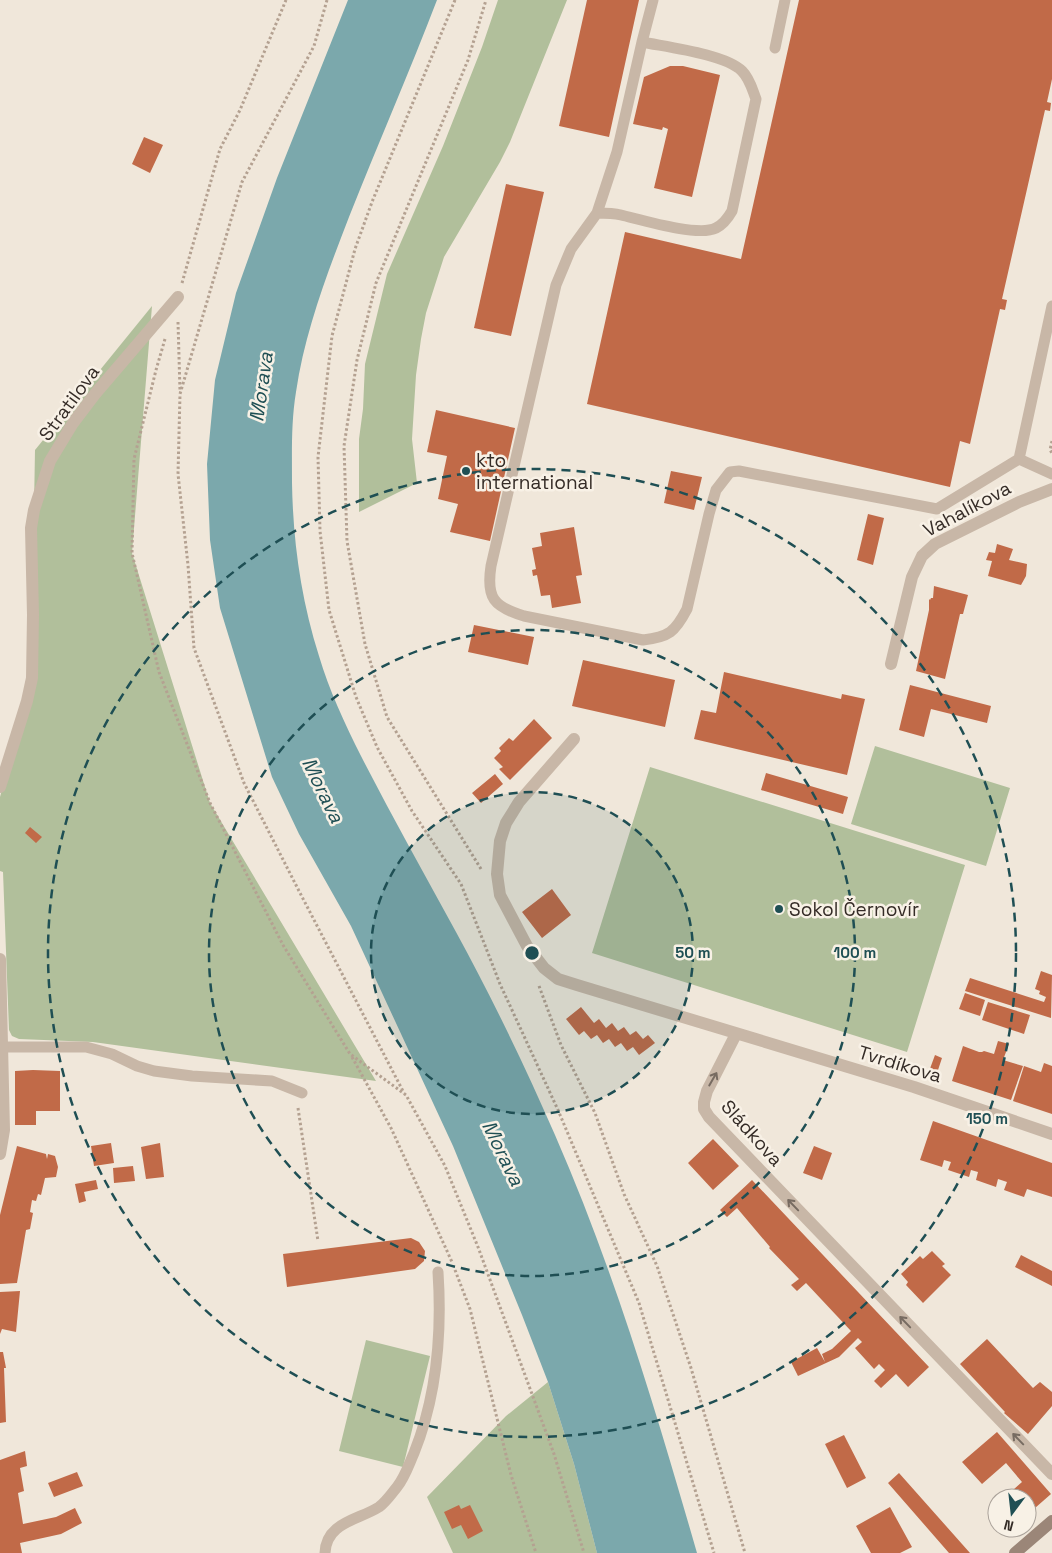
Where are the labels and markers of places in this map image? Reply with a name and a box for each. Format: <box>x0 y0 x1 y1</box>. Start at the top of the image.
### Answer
place label: kto international <box>476 448 593 495</box>
marker: kto international <box>460 465 472 477</box>
place label: Sokol Černovír <box>789 897 919 922</box>
marker: Sokol Černovír <box>773 903 785 915</box>
centre of rings <box>523 944 541 962</box>

